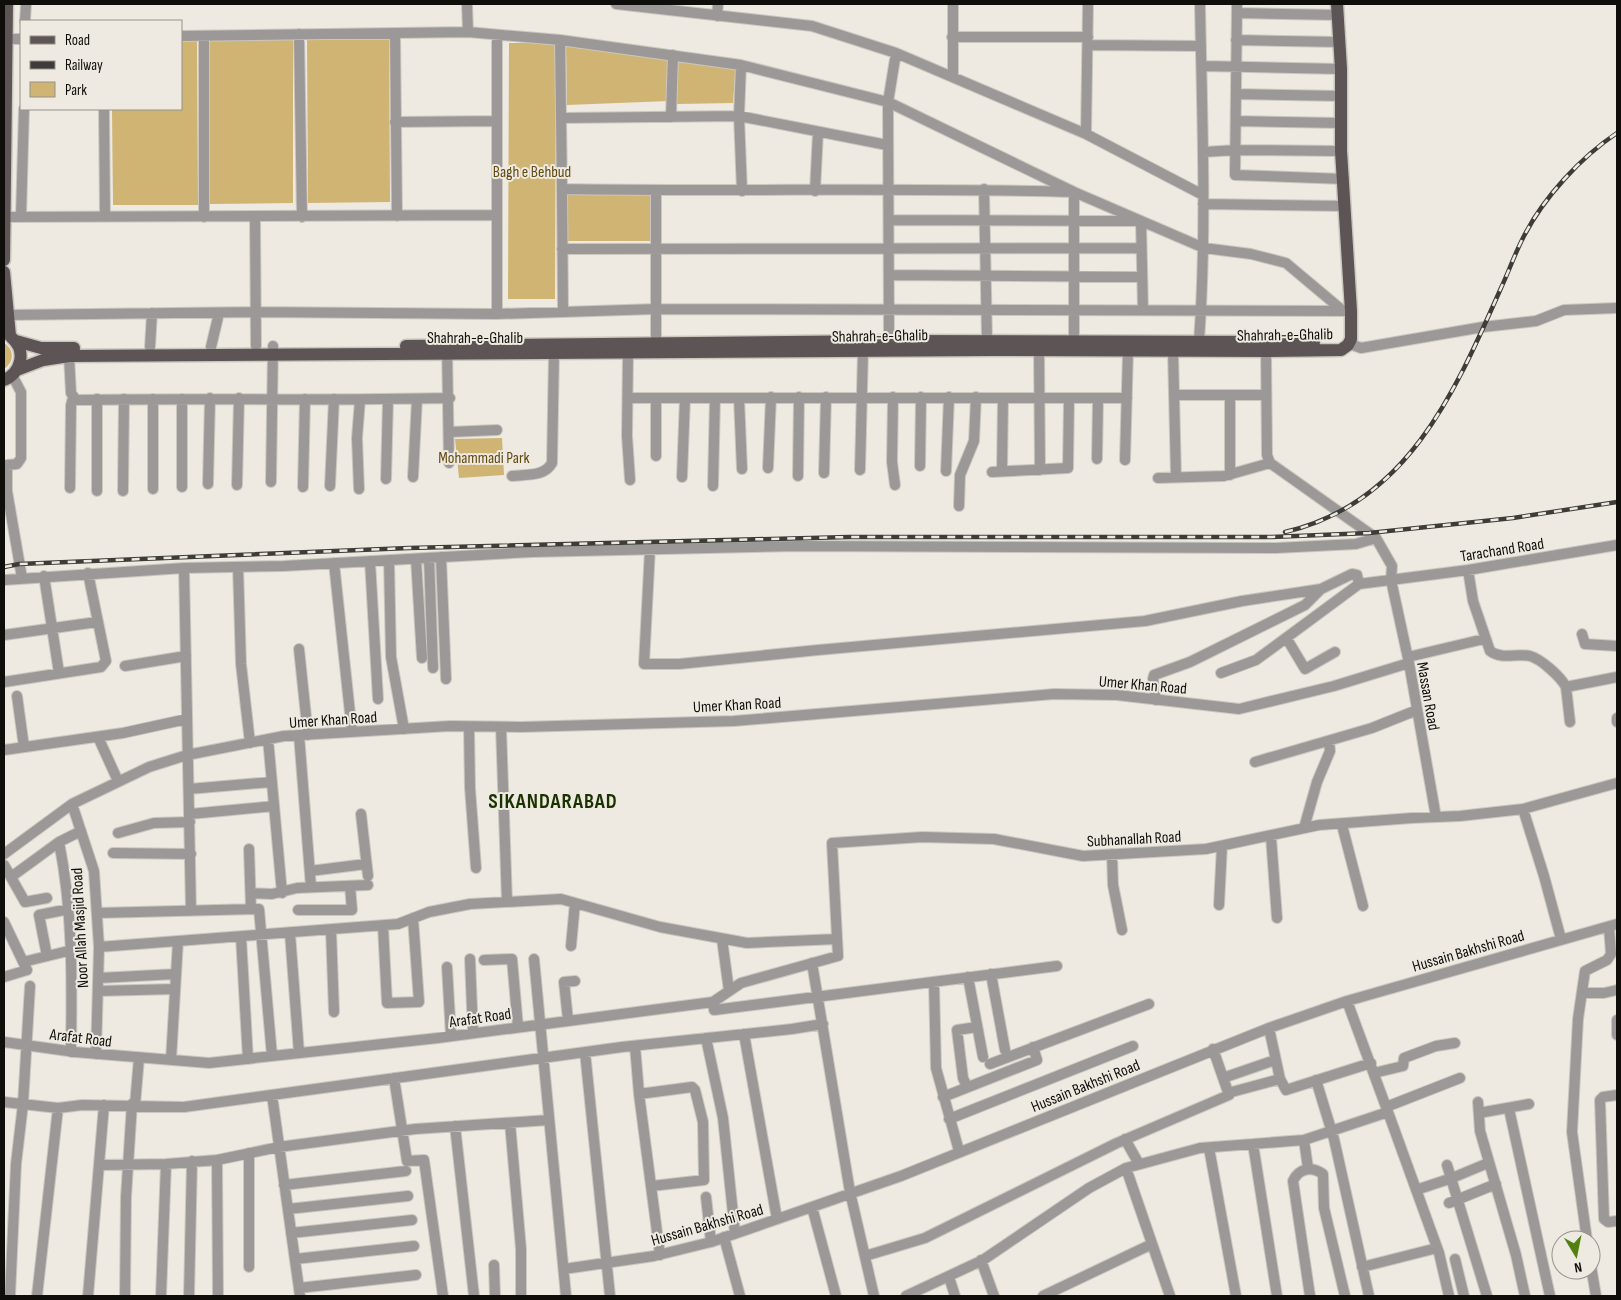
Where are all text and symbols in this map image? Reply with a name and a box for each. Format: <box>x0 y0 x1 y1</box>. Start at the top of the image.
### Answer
legend <box>20 20 182 110</box>
text: Road <box>65 31 90 50</box>
text: Railway <box>65 56 103 75</box>
text: Park <box>65 81 87 100</box>
park label: Bagh e Behbud <box>493 163 571 182</box>
street label: Shahrah-e-Ghalib <box>1237 325 1333 346</box>
street label: Shahrah-e-Ghalib <box>832 326 928 347</box>
street label: Shahrah-e-Ghalib <box>427 329 523 348</box>
park label: Mohammadi Park <box>438 449 530 468</box>
street label: Tarachand Road <box>1459 535 1545 566</box>
street label: Massan Road <box>1412 661 1443 732</box>
street label: Umer Khan Road <box>1098 672 1188 699</box>
street label: Umer Khan Road <box>693 694 782 717</box>
street label: Umer Khan Road <box>288 708 378 733</box>
district label: SIKANDARABAD <box>488 789 618 814</box>
street label: Subhanallah Road <box>1086 828 1182 851</box>
street label: Noor Allah Masjid Road <box>68 867 93 988</box>
street label: Hussain Bakhshi Road <box>1410 926 1527 977</box>
street label: Arafat Road <box>447 1005 512 1032</box>
street label: Arafat Road <box>48 1025 113 1052</box>
street label: Hussain Bakhshi Road <box>1028 1056 1143 1117</box>
street label: Hussain Bakhshi Road <box>649 1200 766 1251</box>
north arrow <box>1551 1230 1601 1280</box>
text: N <box>1573 1258 1583 1276</box>

